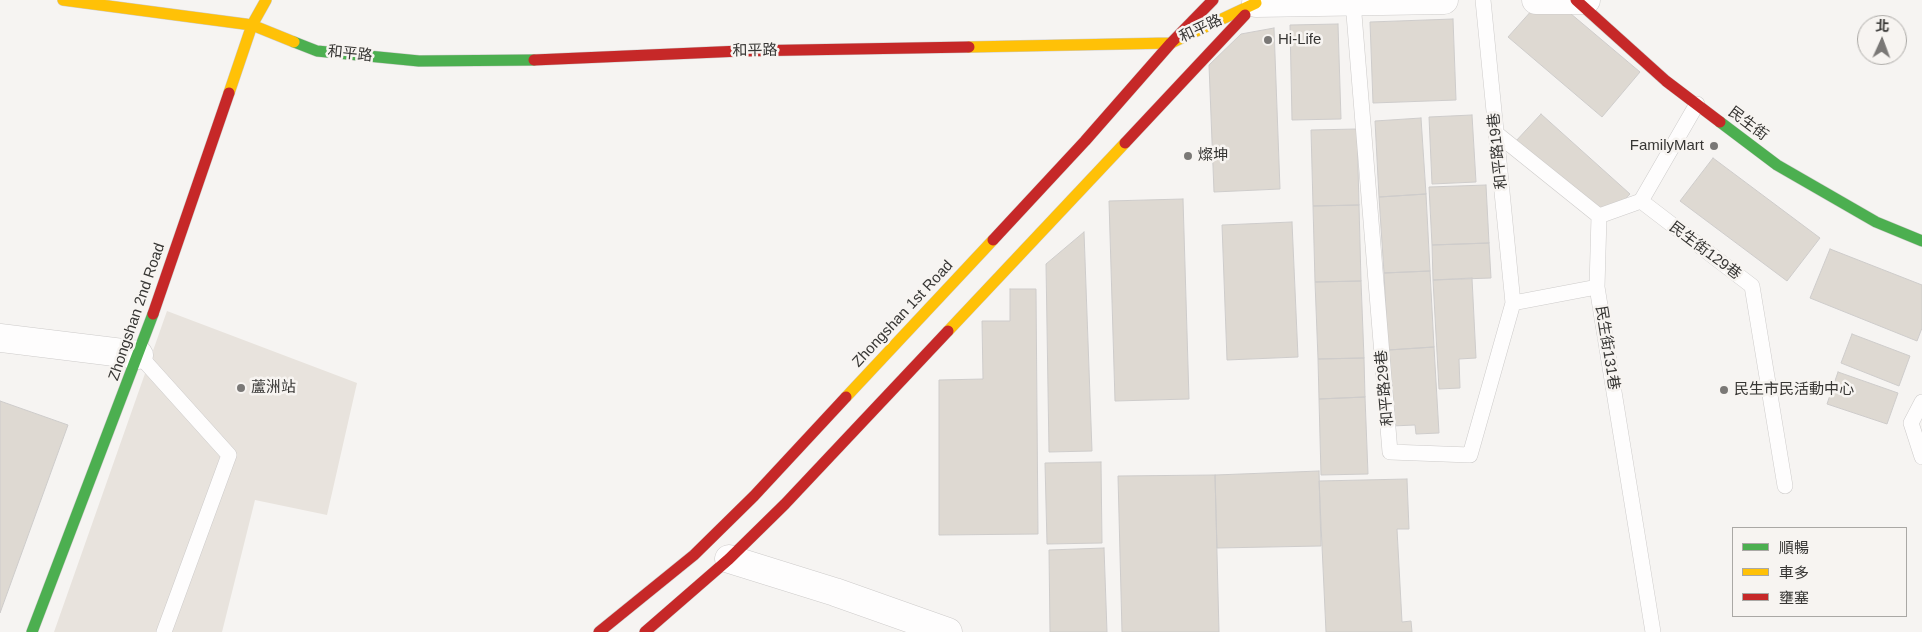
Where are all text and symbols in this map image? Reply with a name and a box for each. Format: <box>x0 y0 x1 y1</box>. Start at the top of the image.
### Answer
street label: 和平路 <box>1177 11 1225 47</box>
north arrow <box>1857 15 1907 65</box>
text: 北 <box>1875 18 1890 34</box>
place label: Hi-Life <box>1278 31 1321 49</box>
marker: Hi-Life <box>1262 34 1274 46</box>
street label: 和平路 <box>732 42 778 60</box>
street label: 和平路 <box>327 43 373 65</box>
street label: 民生街 <box>1725 103 1771 145</box>
street label: 和平路19巷 <box>1485 112 1511 190</box>
place label: FamilyMart <box>1630 137 1704 155</box>
marker: FamilyMart <box>1708 140 1720 152</box>
place label: 燦坤 <box>1198 147 1228 165</box>
marker: 燦坤 <box>1182 150 1194 162</box>
street label: 民生街129巷 <box>1666 218 1744 284</box>
street label: Zhongshan 2nd Road <box>105 241 169 383</box>
street label: Zhongshan 1st Road <box>849 257 957 371</box>
street label: 民生街131巷 <box>1591 305 1623 391</box>
street label: 和平路29巷 <box>1373 349 1397 427</box>
place label: 蘆洲站 <box>251 379 296 397</box>
place label: 民生市民活動中心 <box>1734 381 1854 399</box>
marker: 蘆洲站 <box>235 382 247 394</box>
marker: 民生市民活動中心 <box>1718 384 1730 396</box>
legend <box>1732 527 1907 617</box>
text: 順暢 <box>1779 539 1809 556</box>
text: 車多 <box>1779 564 1809 581</box>
text: 壅塞 <box>1779 589 1809 606</box>

